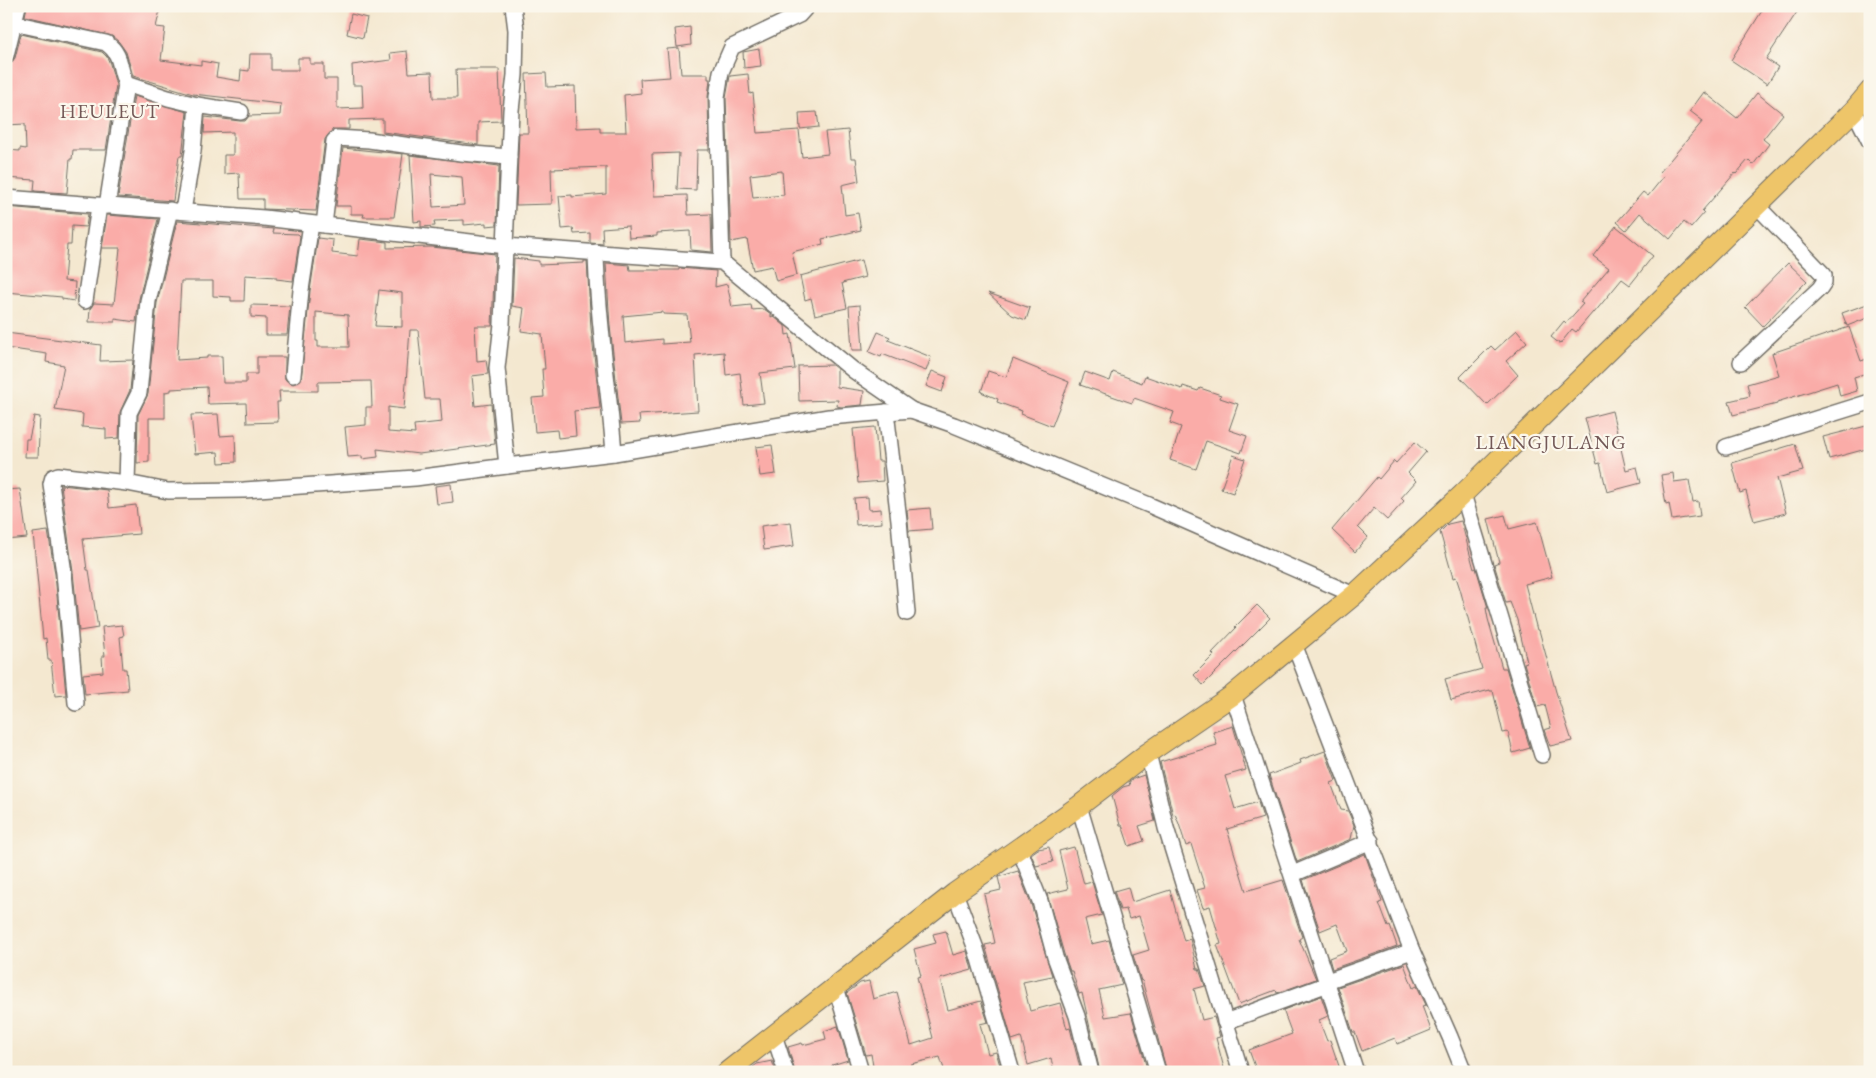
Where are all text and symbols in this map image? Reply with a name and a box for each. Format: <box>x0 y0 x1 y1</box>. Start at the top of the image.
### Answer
district label: HEULEUT <box>60 98 160 124</box>
district label: LIANGJULANG <box>1475 429 1627 455</box>

